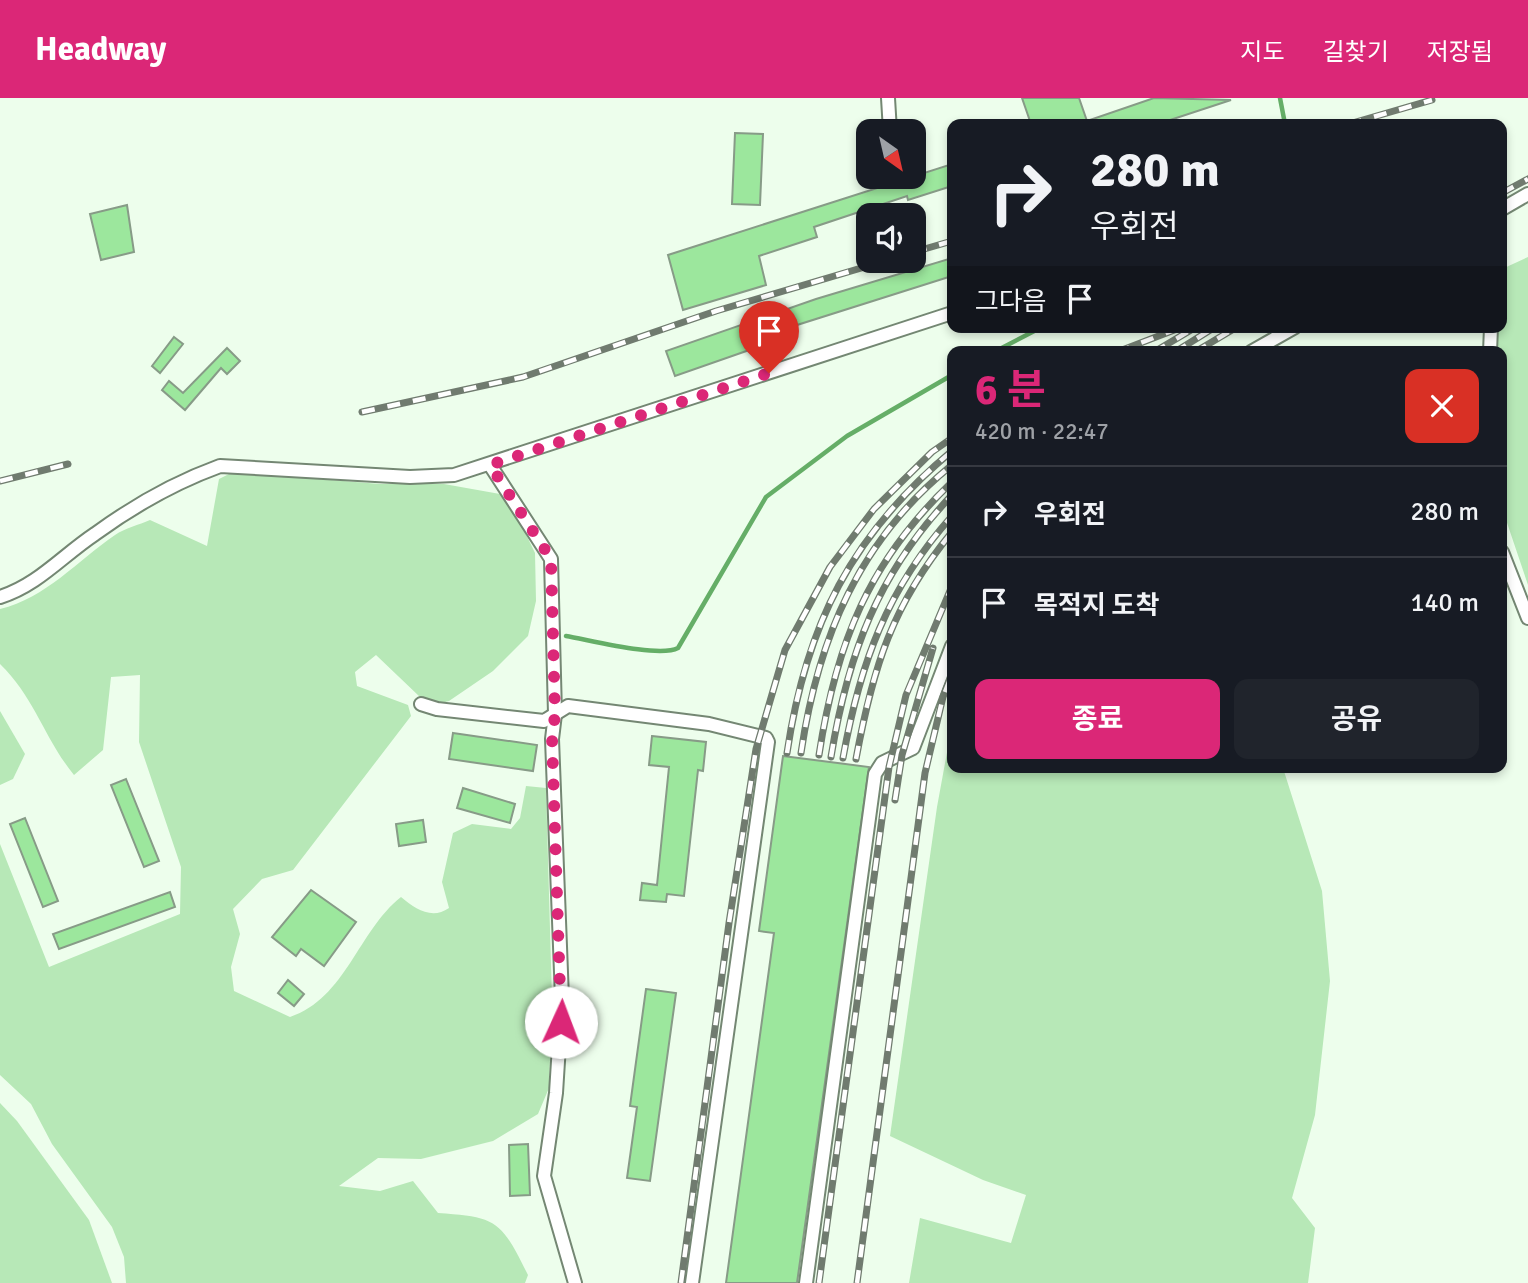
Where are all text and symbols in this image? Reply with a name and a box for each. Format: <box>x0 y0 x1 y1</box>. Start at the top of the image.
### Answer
text: Headway <box>35 29 166 70</box>
text: 지도 <box>1240 37 1285 67</box>
text: 길찾기 <box>1323 37 1389 67</box>
text: 저장됨 <box>1427 37 1493 67</box>
north arrow <box>856 119 926 189</box>
map controls <box>856 119 926 273</box>
text: 280 m <box>1090 140 1220 200</box>
icon: right <box>975 147 1066 238</box>
button: sound <box>856 203 926 273</box>
text: 우회전 <box>1090 207 1178 246</box>
icon: arrive <box>1061 280 1099 318</box>
text: 그다음 <box>975 286 1047 318</box>
pin <box>739 301 799 373</box>
icon: arrive <box>750 312 788 350</box>
text: 6 분 <box>975 365 1046 416</box>
button: close <box>1405 369 1479 443</box>
text: 420 m · 22:47 <box>975 417 1109 446</box>
icon: right <box>975 493 1013 531</box>
text: 280 m <box>1410 496 1479 528</box>
text: 우회전 <box>1034 499 1106 531</box>
icon: arrive <box>975 584 1013 622</box>
text: 140 m <box>1410 587 1479 619</box>
text: 목적지 도착 <box>1034 590 1159 622</box>
button: 종료 <box>975 679 1220 759</box>
button: 공유 <box>1234 679 1479 759</box>
position arrow <box>524 985 598 1059</box>

